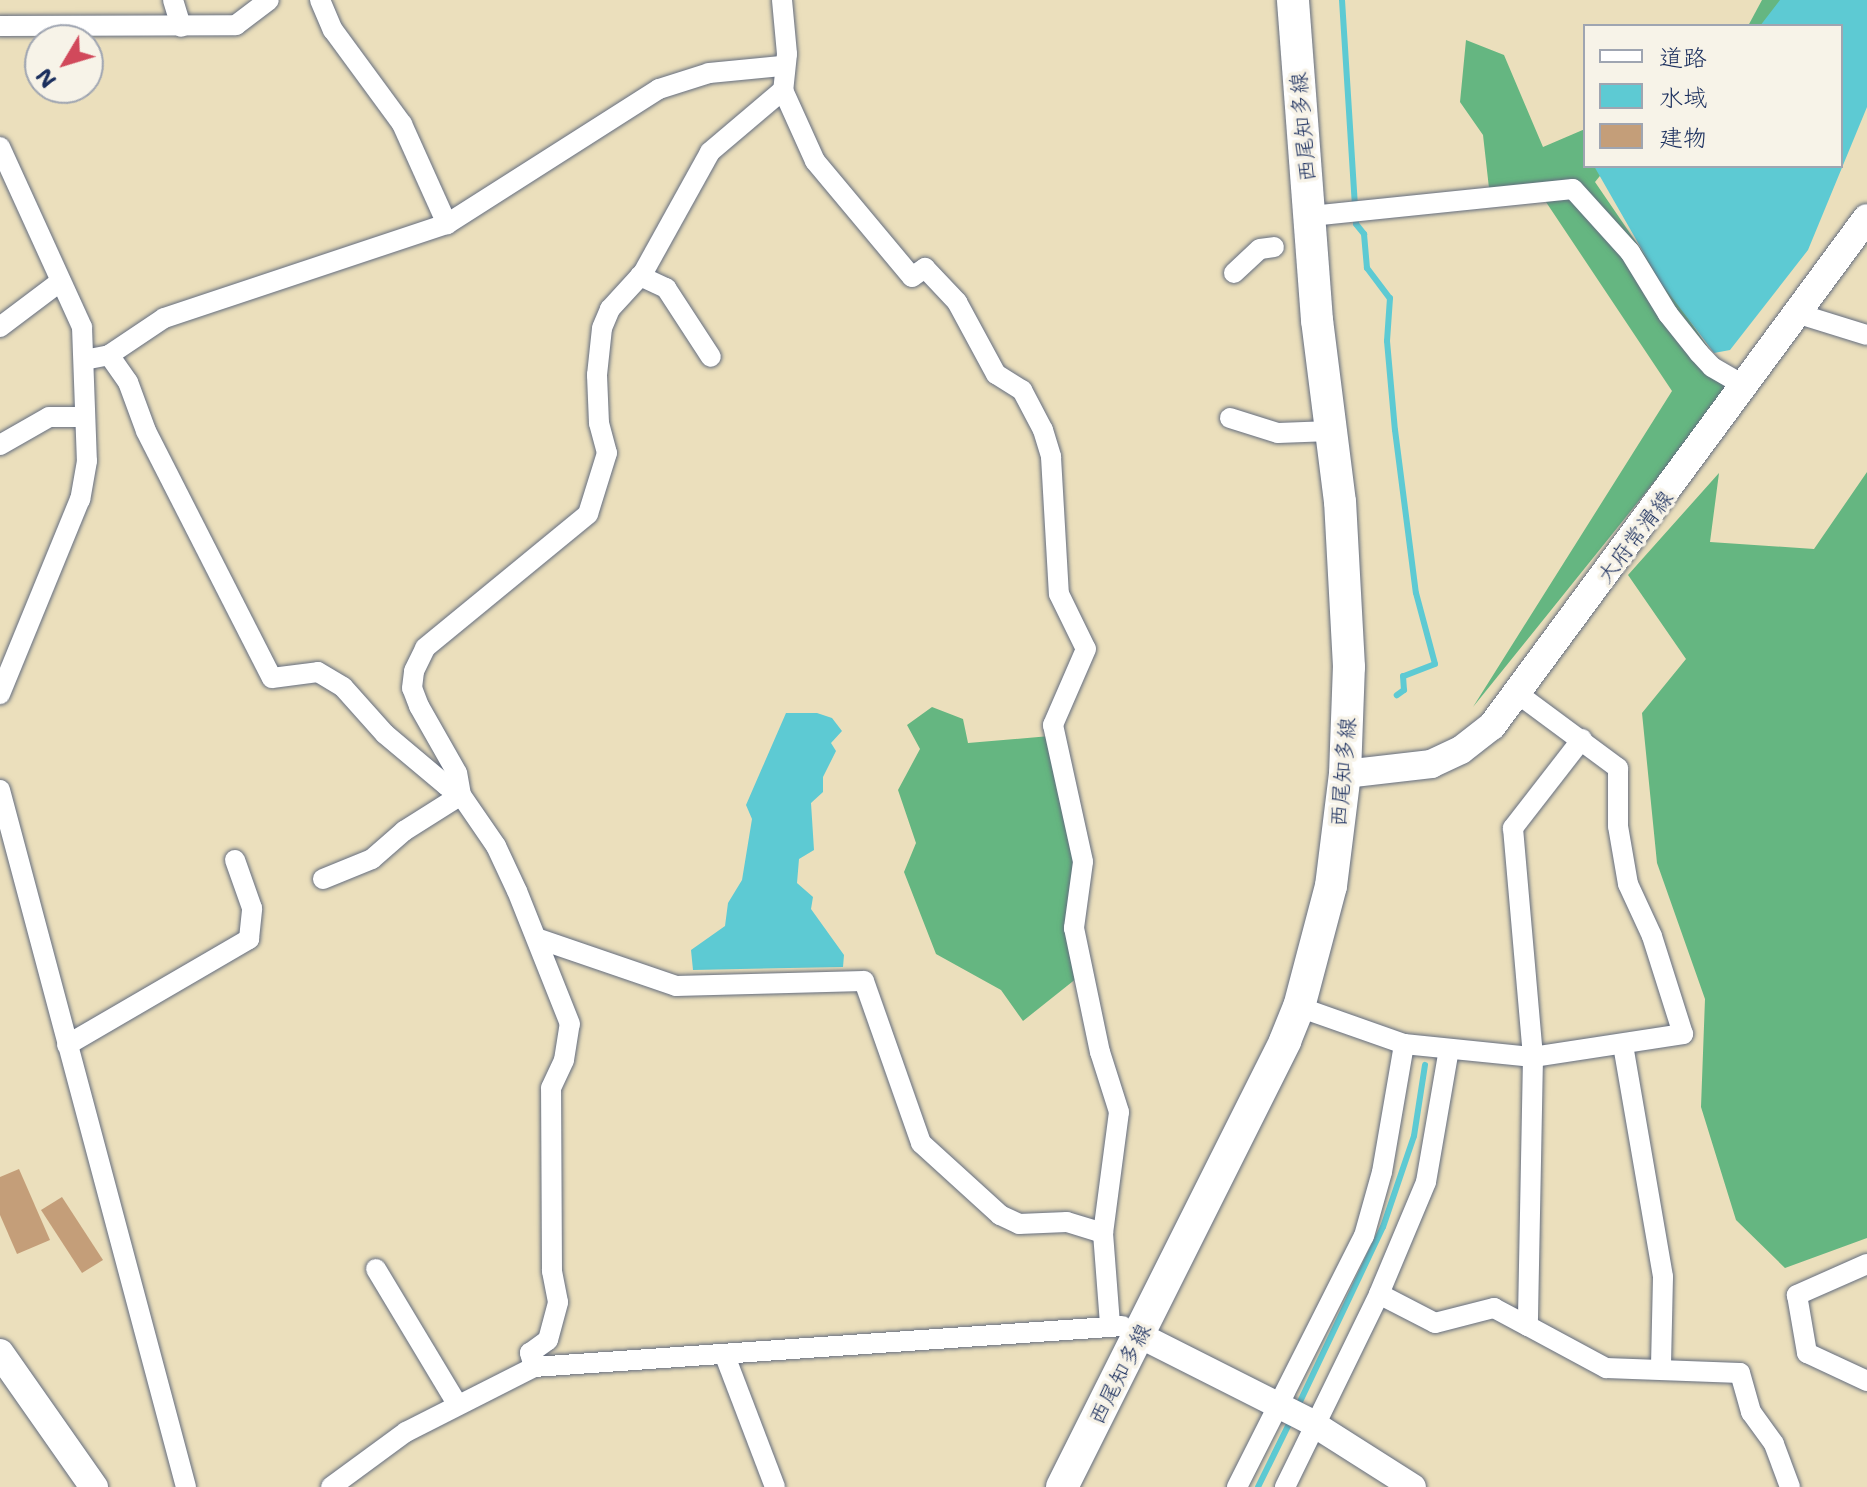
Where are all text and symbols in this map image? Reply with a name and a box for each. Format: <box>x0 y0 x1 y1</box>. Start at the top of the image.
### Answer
north arrow <box>24 24 104 104</box>
legend <box>1583 24 1843 168</box>
text: 道路 <box>1659 42 1707 74</box>
text: N <box>29 62 63 94</box>
street label: 西尾知多線 <box>1285 71 1321 183</box>
text: 水域 <box>1659 82 1707 114</box>
text: 建物 <box>1659 122 1707 154</box>
street label: 大府常滑線 <box>1591 485 1679 589</box>
street label: 西尾知多線 <box>1325 716 1361 828</box>
street label: 西尾知多線 <box>1083 1319 1157 1429</box>

